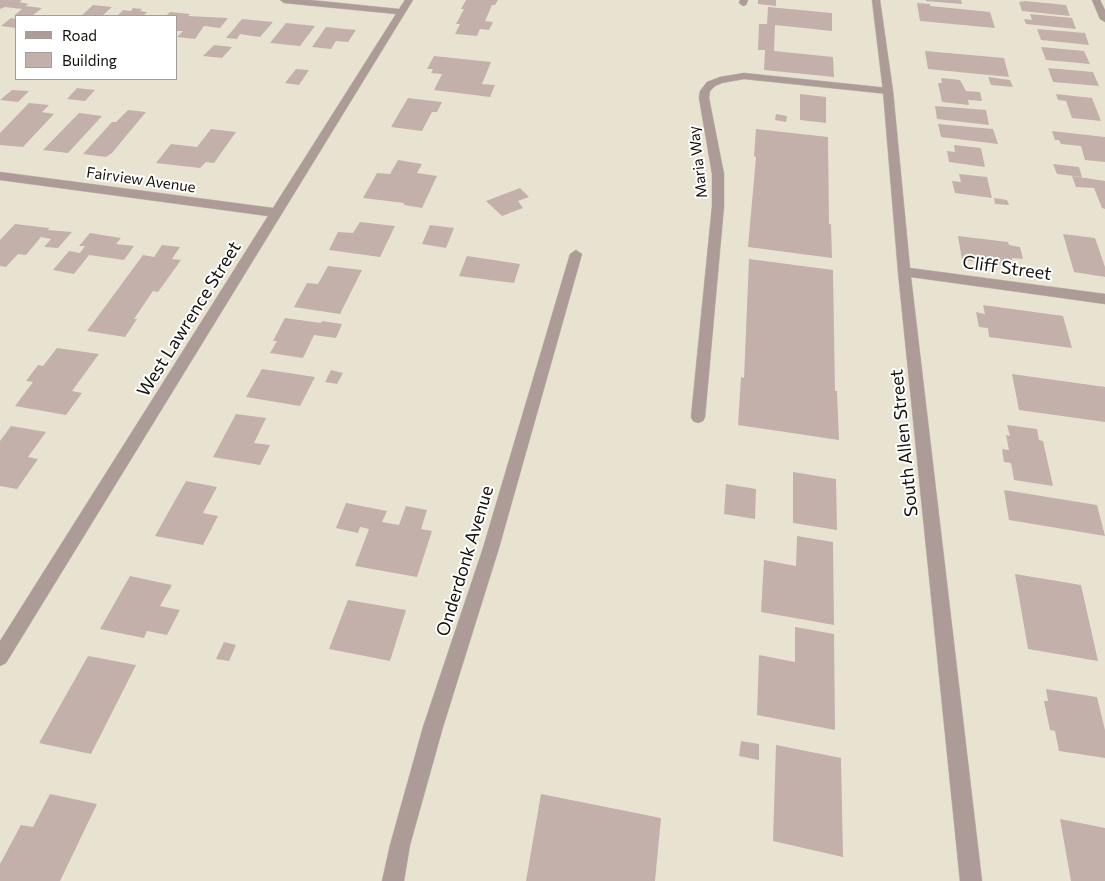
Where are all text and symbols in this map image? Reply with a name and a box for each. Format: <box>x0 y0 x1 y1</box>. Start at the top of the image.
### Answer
legend <box>15 15 178 80</box>
text: Road <box>62 26 97 44</box>
text: Building <box>62 51 117 69</box>
street label: Maria Way <box>685 125 711 199</box>
street label: Fairview Avenue <box>85 163 197 197</box>
street label: West Lawrence Street <box>132 237 246 401</box>
street label: Cliff Street <box>961 251 1053 285</box>
street label: South Allen Street <box>886 368 922 518</box>
street label: Onderdonk Avenue <box>432 483 498 639</box>

